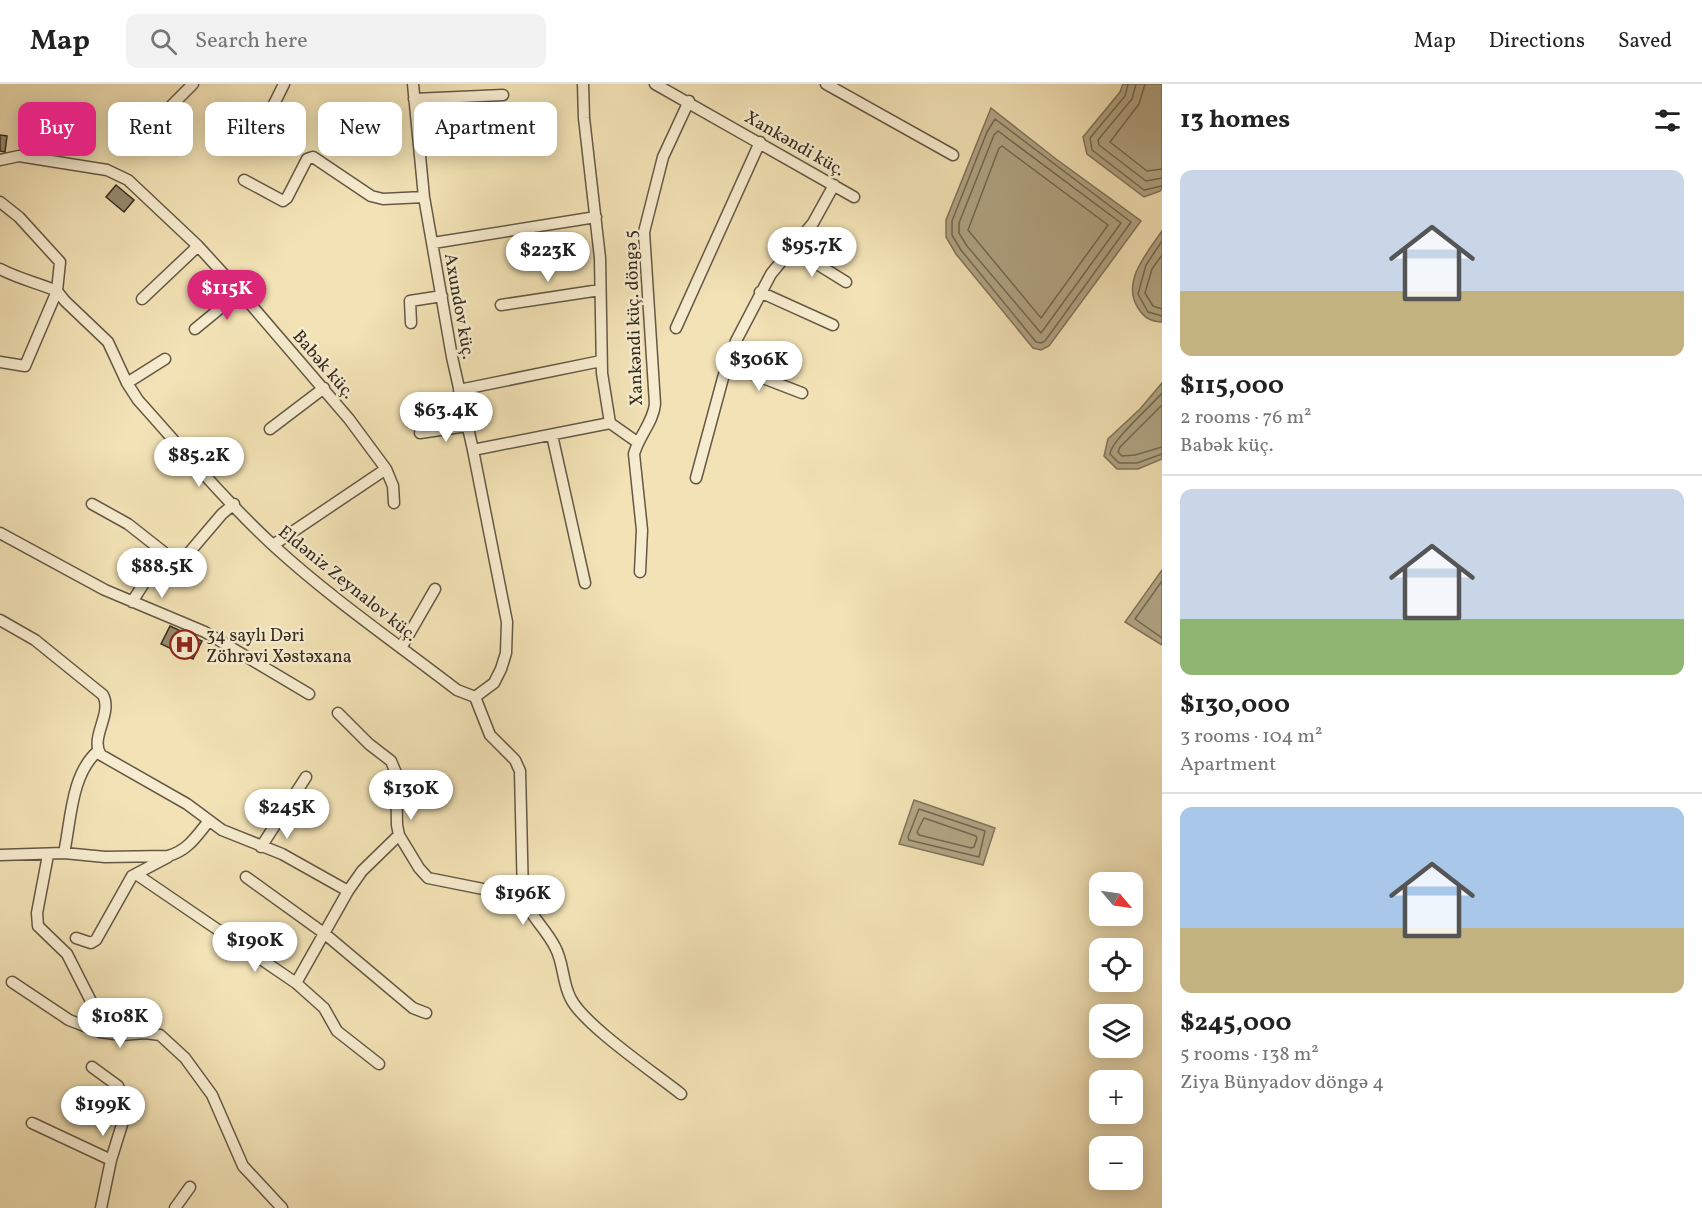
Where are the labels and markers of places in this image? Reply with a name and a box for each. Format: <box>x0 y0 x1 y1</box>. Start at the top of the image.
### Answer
pin: $95.7K <box>763 227 861 278</box>
pin: $223K <box>506 232 590 283</box>
pin: $115K <box>185 270 269 321</box>
pin: $306K <box>717 341 801 392</box>
pin: $63.4K <box>397 392 495 443</box>
pin: $85.2K <box>150 437 248 488</box>
pin: $88.5K <box>113 548 211 599</box>
place label: 34 saylı Dəri Zöhrəvi Xəstəxana <box>206 624 352 670</box>
hospital icon: 34 saylı Dəri Zöhrəvi Xəstəxana <box>169 629 201 661</box>
pin: $130K <box>369 770 453 821</box>
pin: $245K <box>245 789 329 840</box>
pin: $196K <box>481 875 565 926</box>
pin: $190K <box>213 922 297 973</box>
pin: $108K <box>78 998 162 1049</box>
pin: $199K <box>61 1086 145 1137</box>

